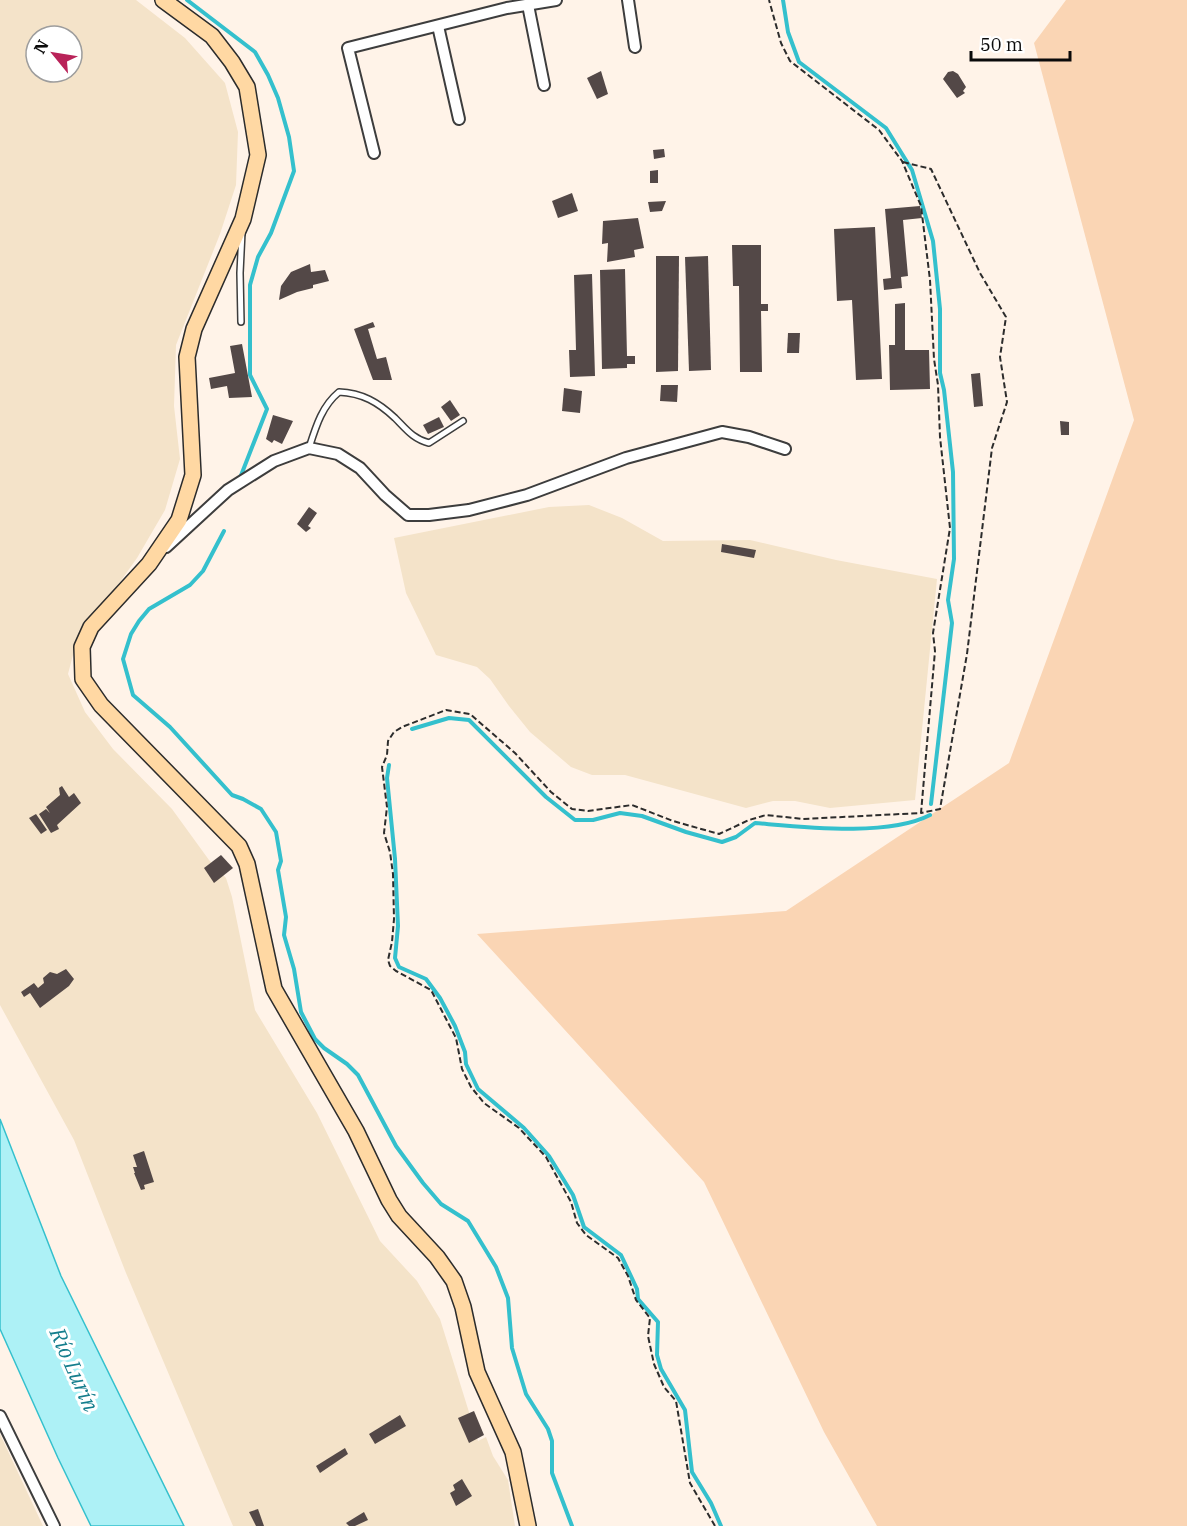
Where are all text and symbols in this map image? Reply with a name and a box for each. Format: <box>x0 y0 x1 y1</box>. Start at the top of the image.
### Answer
north arrow <box>24 24 84 84</box>
scale bar <box>971 24 1070 62</box>
text: 50 m <box>980 33 1023 56</box>
text: N <box>29 36 53 57</box>
water label: Río Lurín <box>43 1322 107 1416</box>

